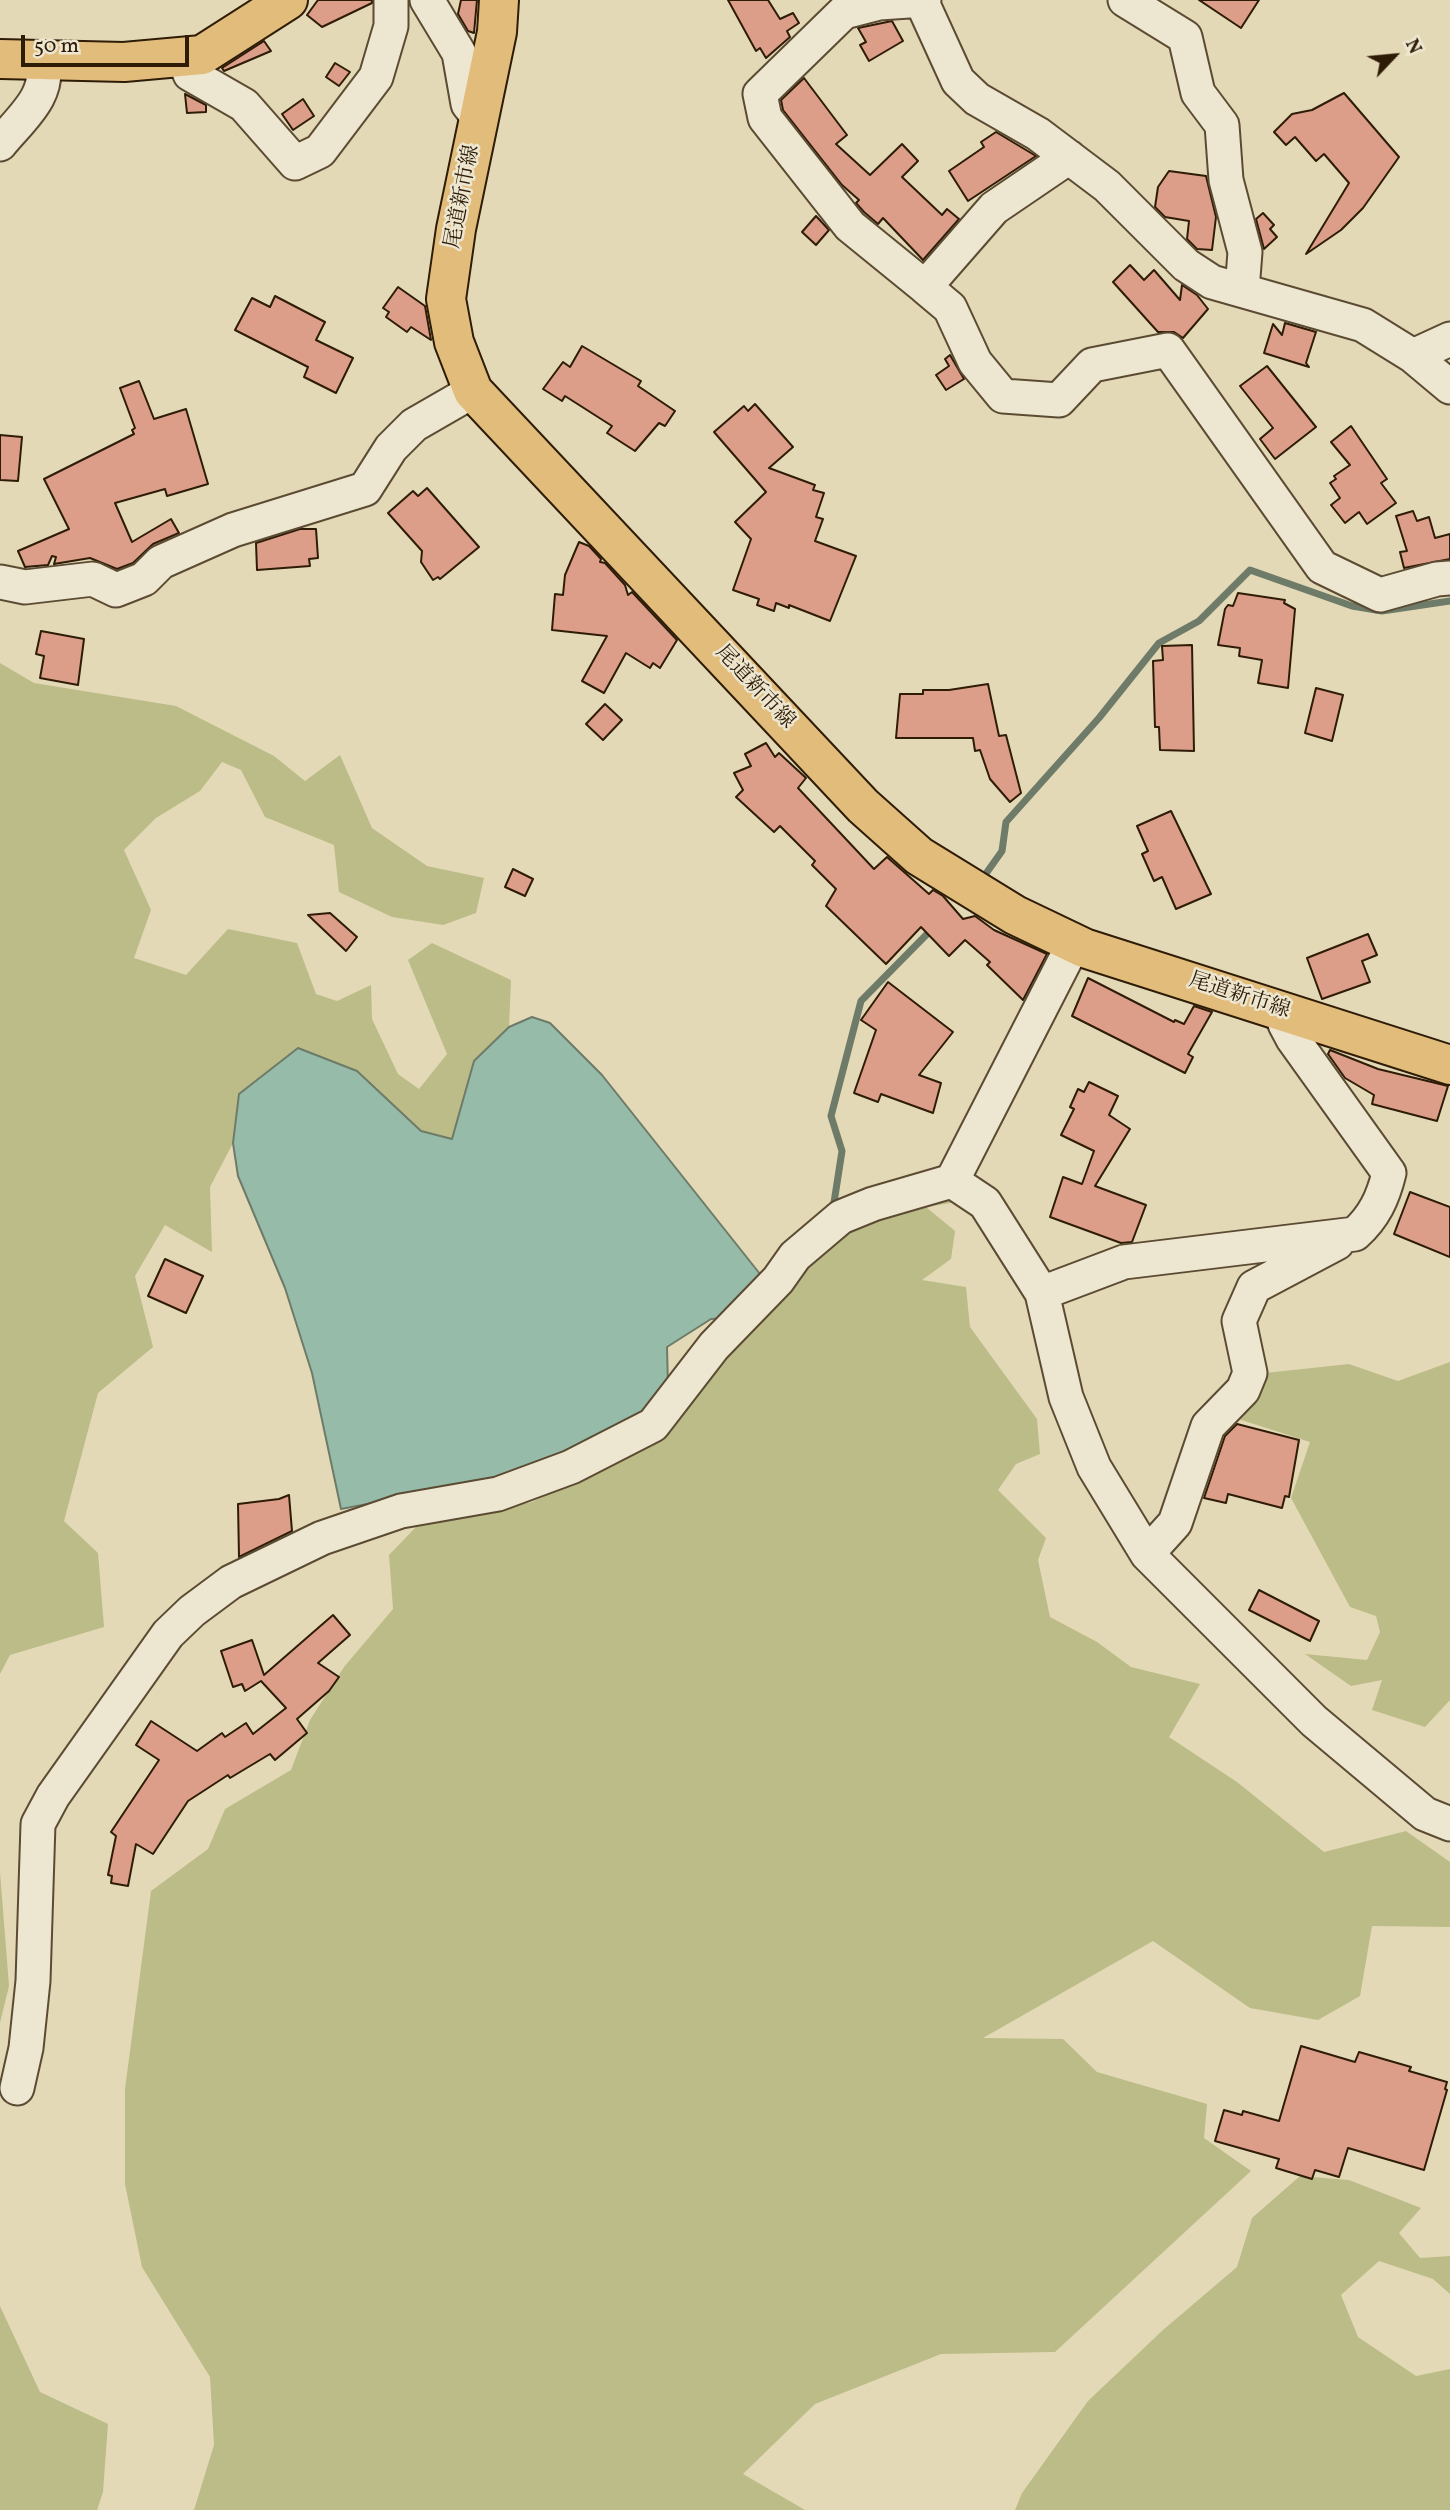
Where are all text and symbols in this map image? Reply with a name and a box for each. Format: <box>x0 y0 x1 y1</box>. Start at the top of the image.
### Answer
scale bar <box>24 21 192 65</box>
north arrow <box>1359 21 1429 91</box>
text: 50 m <box>34 32 79 61</box>
text: N <box>1398 35 1428 59</box>
street label: 尾道新市線 <box>442 143 486 251</box>
street label: 尾道新市線 <box>709 641 799 735</box>
street label: 尾道新市線 <box>1185 969 1293 1025</box>

